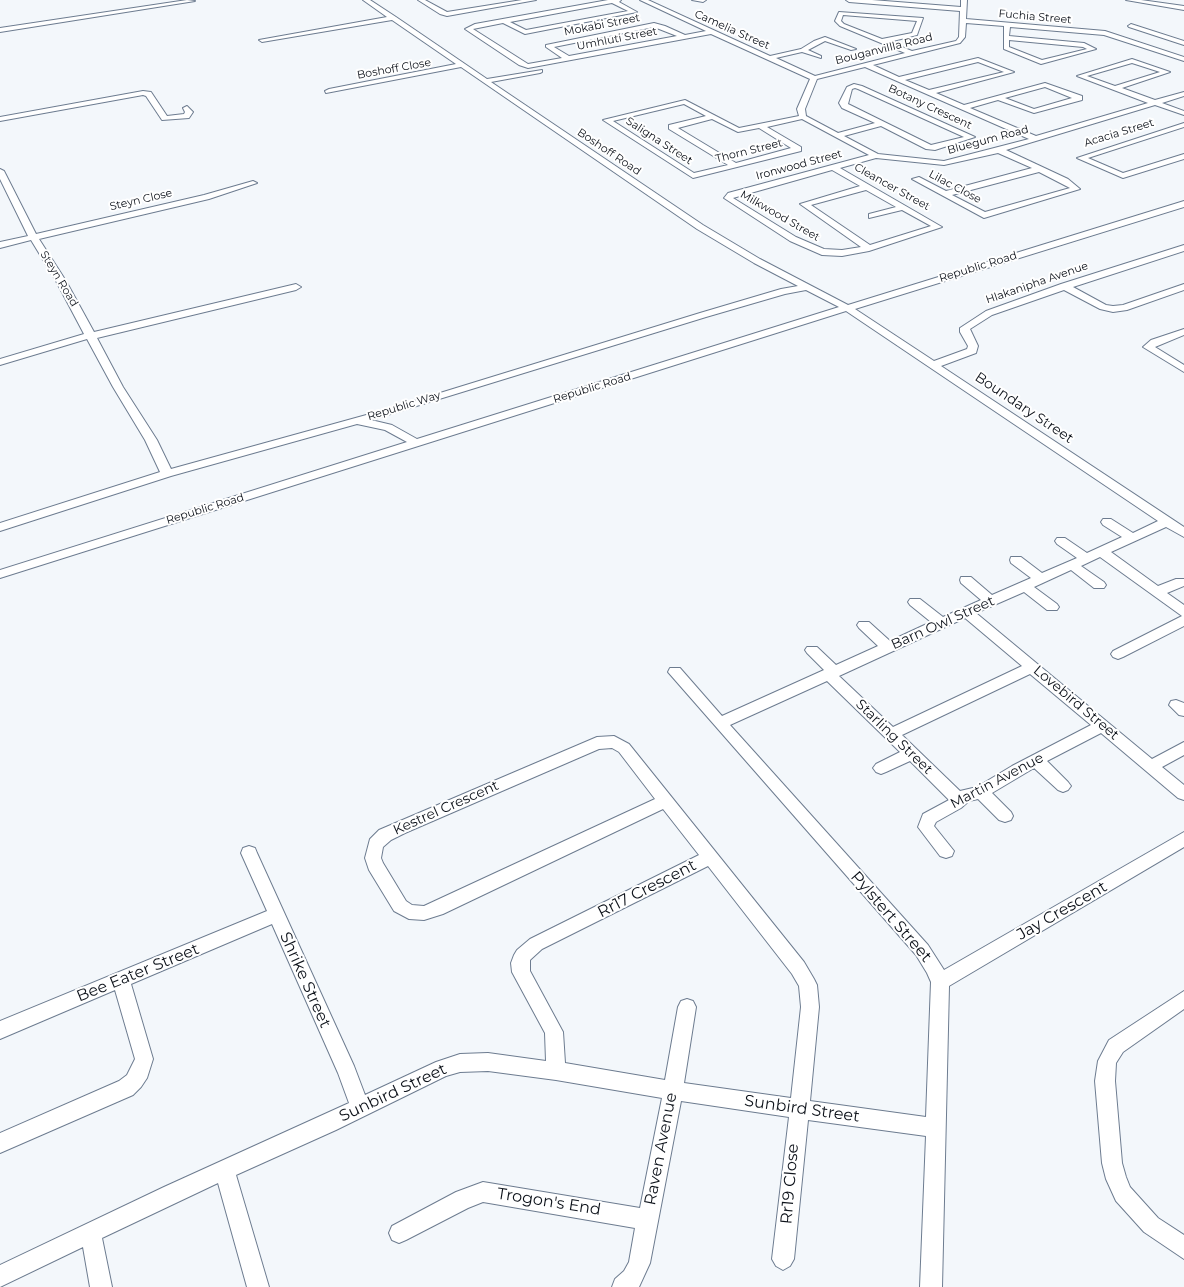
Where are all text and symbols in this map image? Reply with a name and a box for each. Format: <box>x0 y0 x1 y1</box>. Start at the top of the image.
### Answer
street label: Camelia Street <box>692 7 772 53</box>
street label: Fuchia Street <box>998 7 1072 27</box>
street label: Mokabi Street <box>563 11 641 39</box>
street label: Umhluti Street <box>576 25 658 53</box>
street label: Bouganvillla Road <box>834 31 934 67</box>
street label: Boshoff Close <box>356 56 432 82</box>
street label: Botany Crescent <box>886 82 974 132</box>
street label: Saligna Street <box>623 115 695 167</box>
street label: Acacia Street <box>1083 116 1155 150</box>
street label: Bluegum Road <box>946 123 1030 157</box>
street label: Boshoff Road <box>575 126 643 178</box>
street label: Thorn Street <box>714 136 784 166</box>
street label: Ironwood Street <box>754 147 844 183</box>
street label: Cleancer Street <box>852 161 932 213</box>
street label: Lilac Close <box>926 168 984 206</box>
street label: Steyn Close <box>109 186 173 214</box>
street label: Milkwood Street <box>738 188 822 244</box>
street label: Steyn Road <box>37 249 81 309</box>
street label: Republic Road <box>938 249 1018 285</box>
street label: Hlakanipha Avenue <box>984 259 1090 307</box>
street label: Boundary Street <box>972 369 1076 447</box>
street label: Republic Road <box>552 370 632 406</box>
street label: Republic Way <box>366 389 442 423</box>
street label: Republic Road <box>165 491 245 527</box>
street label: Barn Owl Street <box>889 593 997 653</box>
street label: Lovebird Street <box>1030 662 1122 744</box>
street label: Starling Street <box>852 696 936 778</box>
street label: Martin Avenue <box>948 749 1046 813</box>
street label: Kestrel Crescent <box>391 777 501 839</box>
street label: Rr17 Crescent <box>594 856 700 922</box>
street label: Pylstert Street <box>846 868 936 966</box>
street label: Jay Crescent <box>1014 877 1110 945</box>
street label: Shrike Street <box>275 929 335 1031</box>
street label: Bee Eater Street <box>74 940 202 1006</box>
street label: Sunbird Street <box>336 1060 450 1126</box>
street label: Raven Avenue <box>641 1091 681 1207</box>
street label: Sunbird Street <box>743 1091 861 1127</box>
street label: Rr19 Close <box>777 1143 803 1225</box>
street label: Trogon's End <box>496 1184 602 1220</box>

